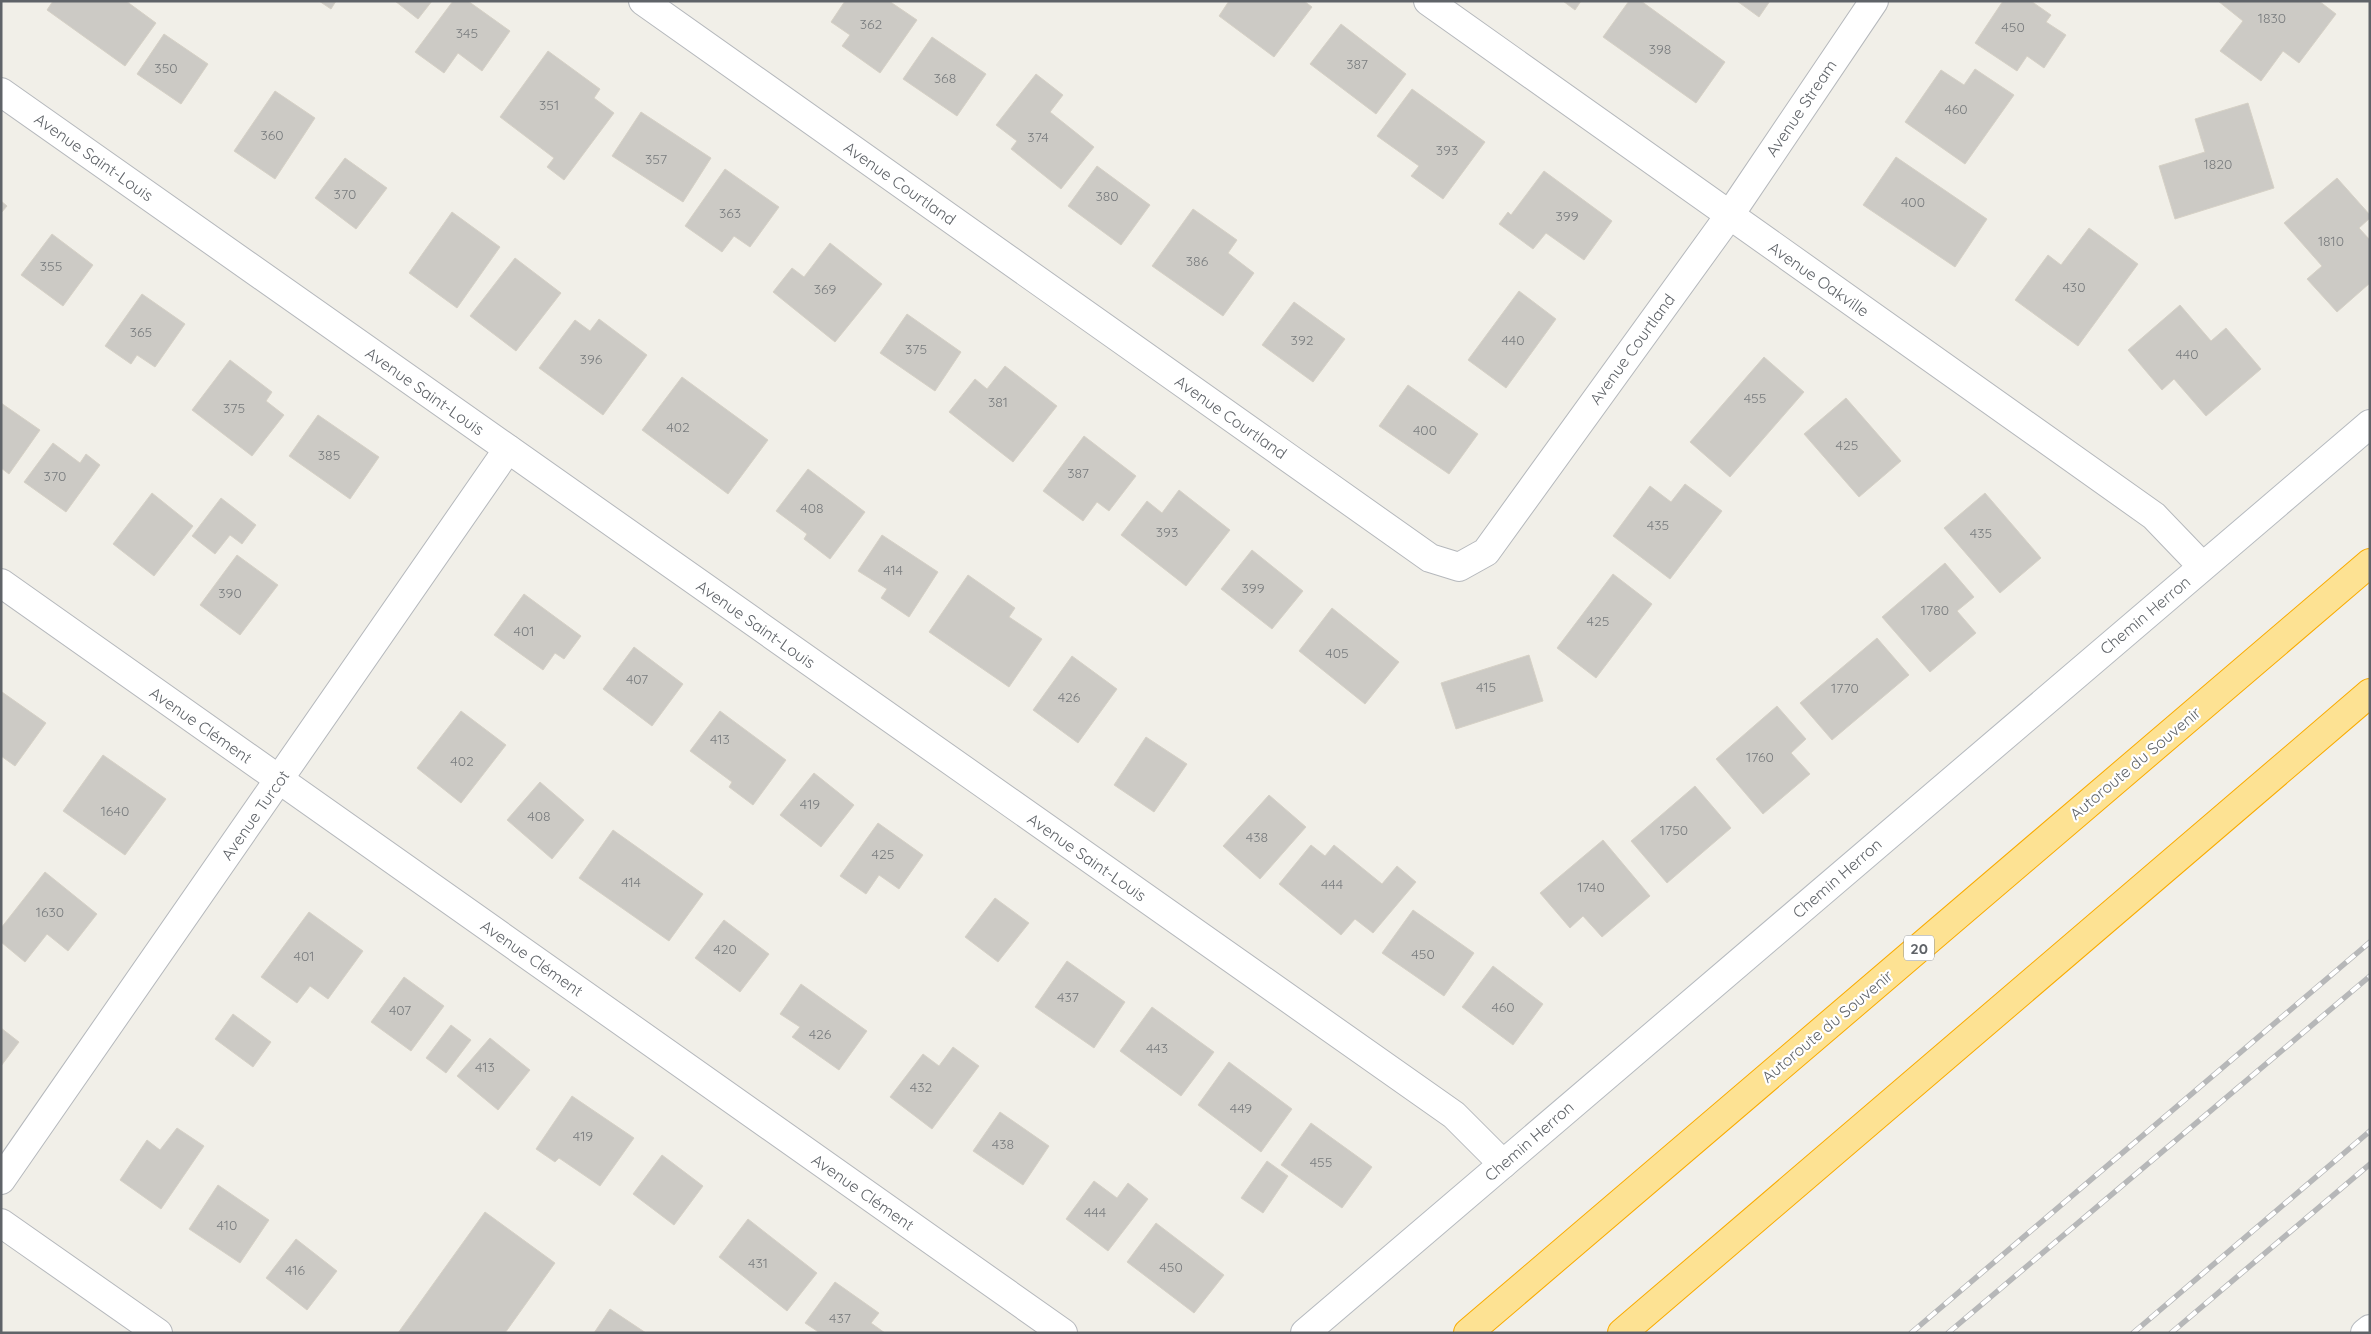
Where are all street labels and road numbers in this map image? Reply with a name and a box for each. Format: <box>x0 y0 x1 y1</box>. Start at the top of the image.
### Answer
street label: Avenue Stream <box>1761 56 1841 160</box>
street label: Avenue Saint-Louis <box>31 109 157 205</box>
street label: Avenue Courtland <box>840 137 960 229</box>
street label: Avenue Oakville <box>1765 237 1873 321</box>
street label: Avenue Courtland <box>1585 290 1679 408</box>
street label: Avenue Saint-Louis <box>362 343 488 439</box>
street label: Avenue Courtland <box>1171 371 1291 463</box>
street label: Chemin Herron <box>2096 571 2194 659</box>
street label: Avenue Saint-Louis <box>693 576 819 672</box>
street label: Avenue Clément <box>146 682 256 768</box>
street label: Autoroute du Souvenir <box>2065 702 2205 824</box>
street label: Avenue Turcot <box>217 766 293 864</box>
street label: Avenue Saint-Louis <box>1024 809 1150 905</box>
street label: Chemin Herron <box>1788 834 1886 922</box>
street label: Avenue Clément <box>477 915 587 1001</box>
road number: 20 <box>1904 936 1934 960</box>
street label: Autoroute du Souvenir <box>1757 965 1897 1087</box>
street label: Chemin Herron <box>1480 1097 1578 1185</box>
street label: Avenue Clément <box>808 1149 918 1235</box>

